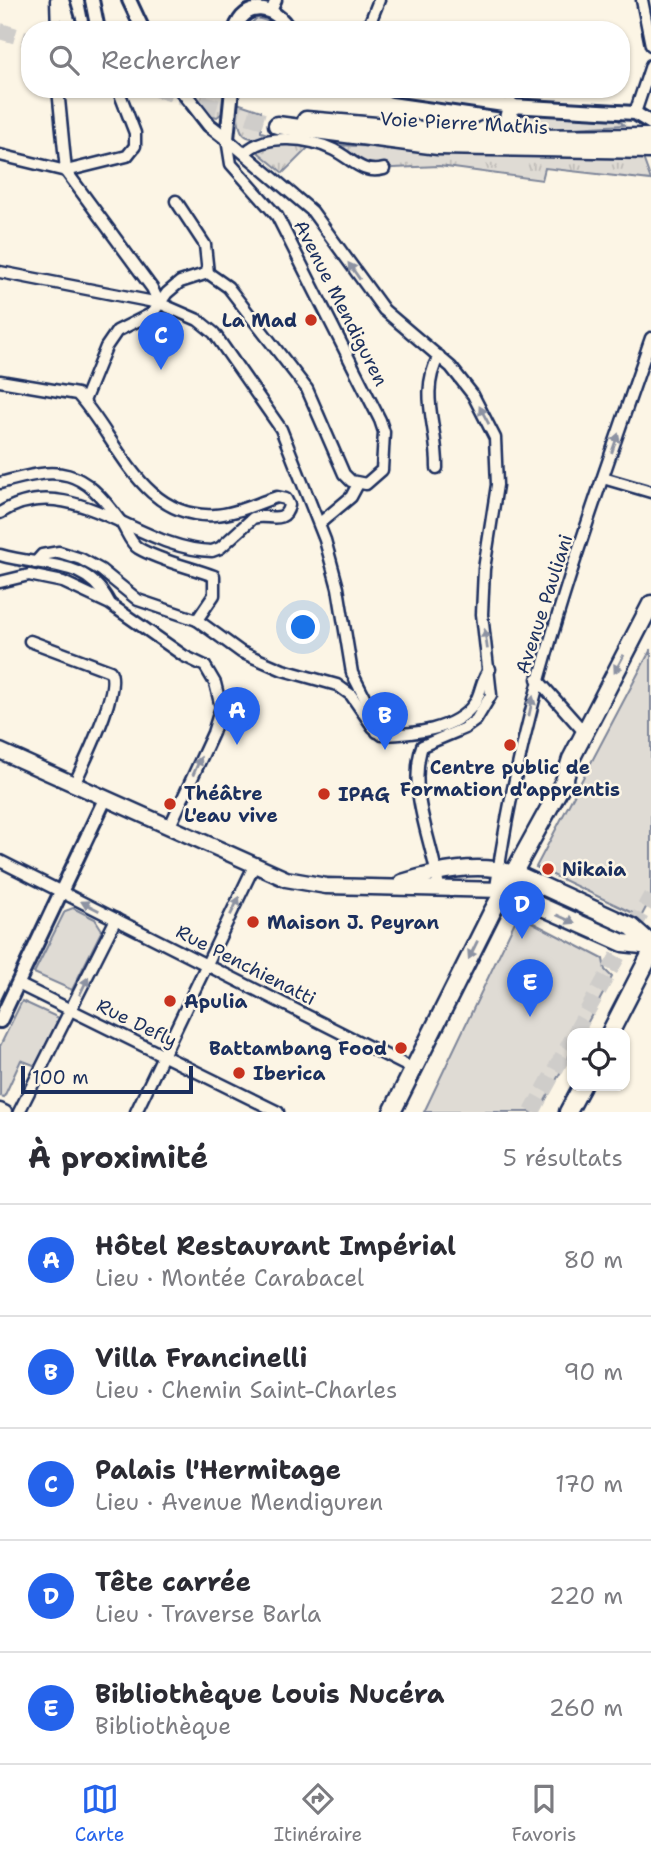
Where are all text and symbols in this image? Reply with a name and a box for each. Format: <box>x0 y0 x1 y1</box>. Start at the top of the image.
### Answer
search box <box>21 21 630 98</box>
icon: search <box>45 41 83 79</box>
text: Rechercher <box>101 42 241 77</box>
street label: Voie Pierre Mathis <box>379 106 549 140</box>
street label: Avenue Mendiguren <box>288 216 394 390</box>
one-way arrow <box>347 262 361 280</box>
place label: La Mad <box>222 308 297 333</box>
pin: C <box>138 312 184 370</box>
marker: La Mad <box>303 312 319 328</box>
one-way arrow <box>478 406 490 425</box>
one-way arrow <box>610 432 621 453</box>
street label: Avenue Pauliani <box>510 531 578 677</box>
your location <box>286 610 320 644</box>
one-way arrow <box>480 628 491 650</box>
one-way arrow <box>613 655 625 675</box>
pin: A <box>214 687 260 745</box>
pin: B <box>362 692 408 750</box>
one-way arrow <box>525 695 536 717</box>
marker: Centre public de Formation d'apprentis <box>502 737 518 753</box>
place label: Centre public de Formation d'apprentis <box>400 755 620 802</box>
one-way arrow <box>192 756 203 776</box>
place label: Théâtre L'eau vive <box>184 781 278 828</box>
place label: IPAG <box>338 782 390 807</box>
marker: IPAG <box>316 786 332 802</box>
marker: Théâtre L'eau vive <box>162 796 178 812</box>
place label: Nikaia <box>562 857 626 882</box>
marker: Nikaia <box>540 861 556 877</box>
pin: D <box>499 881 545 939</box>
one-way arrow <box>230 896 241 916</box>
one-way arrow <box>80 901 100 912</box>
place label: Maison J. Peyran <box>267 910 439 935</box>
one-way arrow <box>556 913 576 925</box>
marker: Maison J. Peyran <box>245 914 261 930</box>
street label: Rue Penchienatti <box>172 919 320 1011</box>
one-way arrow <box>467 940 478 960</box>
pin: E <box>507 959 553 1017</box>
one-way arrow <box>78 976 89 996</box>
place label: Apulia <box>184 989 247 1014</box>
street label: Rue Defly <box>92 993 182 1053</box>
marker: Apulia <box>162 993 178 1009</box>
map controls <box>567 1028 630 1091</box>
button: locate <box>567 1028 630 1091</box>
place label: Battambang Food <box>209 1036 387 1061</box>
marker: Battambang Food <box>393 1040 409 1056</box>
place label: Iberica <box>253 1061 326 1086</box>
scale bar <box>21 1063 192 1095</box>
text: 100 m <box>32 1065 89 1090</box>
marker: Iberica <box>231 1065 247 1081</box>
text: À proximité <box>28 1137 208 1178</box>
text: 5 résultats <box>503 1143 623 1173</box>
text: Hôtel Restaurant Impérial <box>95 1228 456 1263</box>
text: A <box>42 1245 60 1275</box>
text: 80 m <box>564 1245 623 1275</box>
text: Lieu · Montée Carabacel <box>95 1263 364 1293</box>
text: Villa Francinelli <box>95 1340 307 1375</box>
text: B <box>44 1357 58 1387</box>
text: 90 m <box>563 1357 623 1387</box>
text: Lieu · Chemin Saint-Charles <box>95 1375 397 1405</box>
text: Palais l'Hermitage <box>95 1452 341 1487</box>
text: C <box>44 1469 58 1499</box>
text: 170 m <box>555 1469 623 1499</box>
text: Lieu · Avenue Mendiguren <box>95 1487 383 1517</box>
text: Tête carrée <box>95 1564 251 1599</box>
text: D <box>43 1581 59 1611</box>
text: 220 m <box>549 1581 623 1611</box>
text: Lieu · Traverse Barla <box>95 1599 321 1629</box>
text: Bibliothèque Louis Nucéra <box>95 1676 444 1711</box>
text: E <box>43 1693 59 1723</box>
text: 260 m <box>549 1693 623 1723</box>
text: Bibliothèque <box>95 1711 231 1741</box>
tab: Carte <box>75 1780 125 1847</box>
tab: Itinéraire <box>274 1780 362 1847</box>
tab: Favoris <box>511 1780 576 1847</box>

